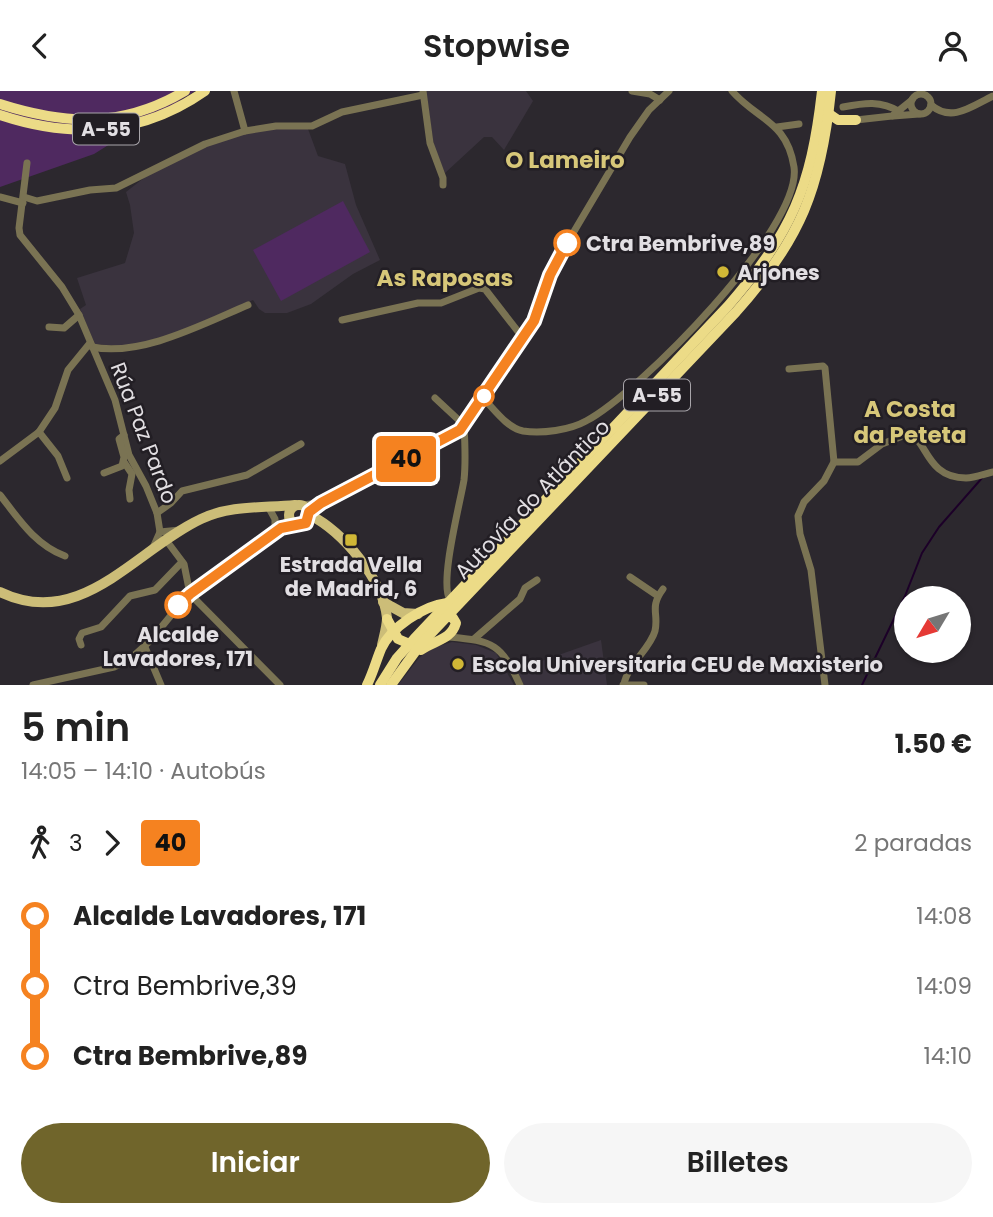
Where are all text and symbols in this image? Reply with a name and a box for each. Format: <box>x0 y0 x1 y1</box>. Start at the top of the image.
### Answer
text: Stopwise <box>423 23 570 68</box>
icon: back <box>21 27 59 65</box>
icon: person <box>934 27 972 65</box>
road number: A-55 <box>73 113 139 145</box>
district label: O Lameiro <box>505 144 625 176</box>
place label: Ctra Bembrive,89 <box>586 229 775 258</box>
marker: Ctra Bembrive,89 <box>554 230 580 256</box>
place label: Arjones <box>737 258 820 287</box>
district label: As Raposas <box>377 262 513 294</box>
marker: Arjones <box>715 264 731 280</box>
street label: Rúa Paz Pardo <box>104 358 184 508</box>
road number: A-55 <box>624 379 690 411</box>
unlabelled marker <box>474 386 494 406</box>
district label: A Costa da Peteta <box>853 393 967 451</box>
street label: Autovía do Atlántico <box>448 413 616 585</box>
line badge: 40 <box>374 436 438 482</box>
text: 40 <box>390 442 422 475</box>
marker: Estrada Vella de Madrid, 6 <box>343 532 359 548</box>
place label: Estrada Vella de Madrid, 6 <box>280 550 422 603</box>
north arrow <box>894 586 971 663</box>
map controls <box>894 586 971 663</box>
marker: Alcalde Lavadores, 171 <box>165 592 191 618</box>
place label: Alcalde Lavadores, 171 <box>103 620 253 673</box>
place label: Escola Universitaria CEU de Maxisterio <box>472 650 883 679</box>
marker: Escola Universitaria CEU de Maxisterio <box>450 656 466 672</box>
text: 5 min <box>21 701 130 754</box>
text: 1.50 € <box>895 726 972 762</box>
text: 14:05 – 14:10 · Autobús <box>21 755 266 787</box>
icon: walk <box>21 824 59 862</box>
icon: forward <box>93 824 131 862</box>
text: 40 <box>155 826 186 859</box>
text: 3 <box>69 827 83 859</box>
text: 2 paradas <box>854 827 972 859</box>
text: Alcalde Lavadores, 171 <box>73 898 366 934</box>
text: 14:08 <box>916 900 972 932</box>
text: Ctra Bembrive,39 <box>73 968 297 1004</box>
text: 14:09 <box>916 970 972 1002</box>
text: Ctra Bembrive,89 <box>73 1038 307 1074</box>
text: 14:10 <box>923 1040 972 1072</box>
button: Iniciar <box>21 1123 490 1203</box>
button: Billetes <box>504 1123 972 1203</box>

